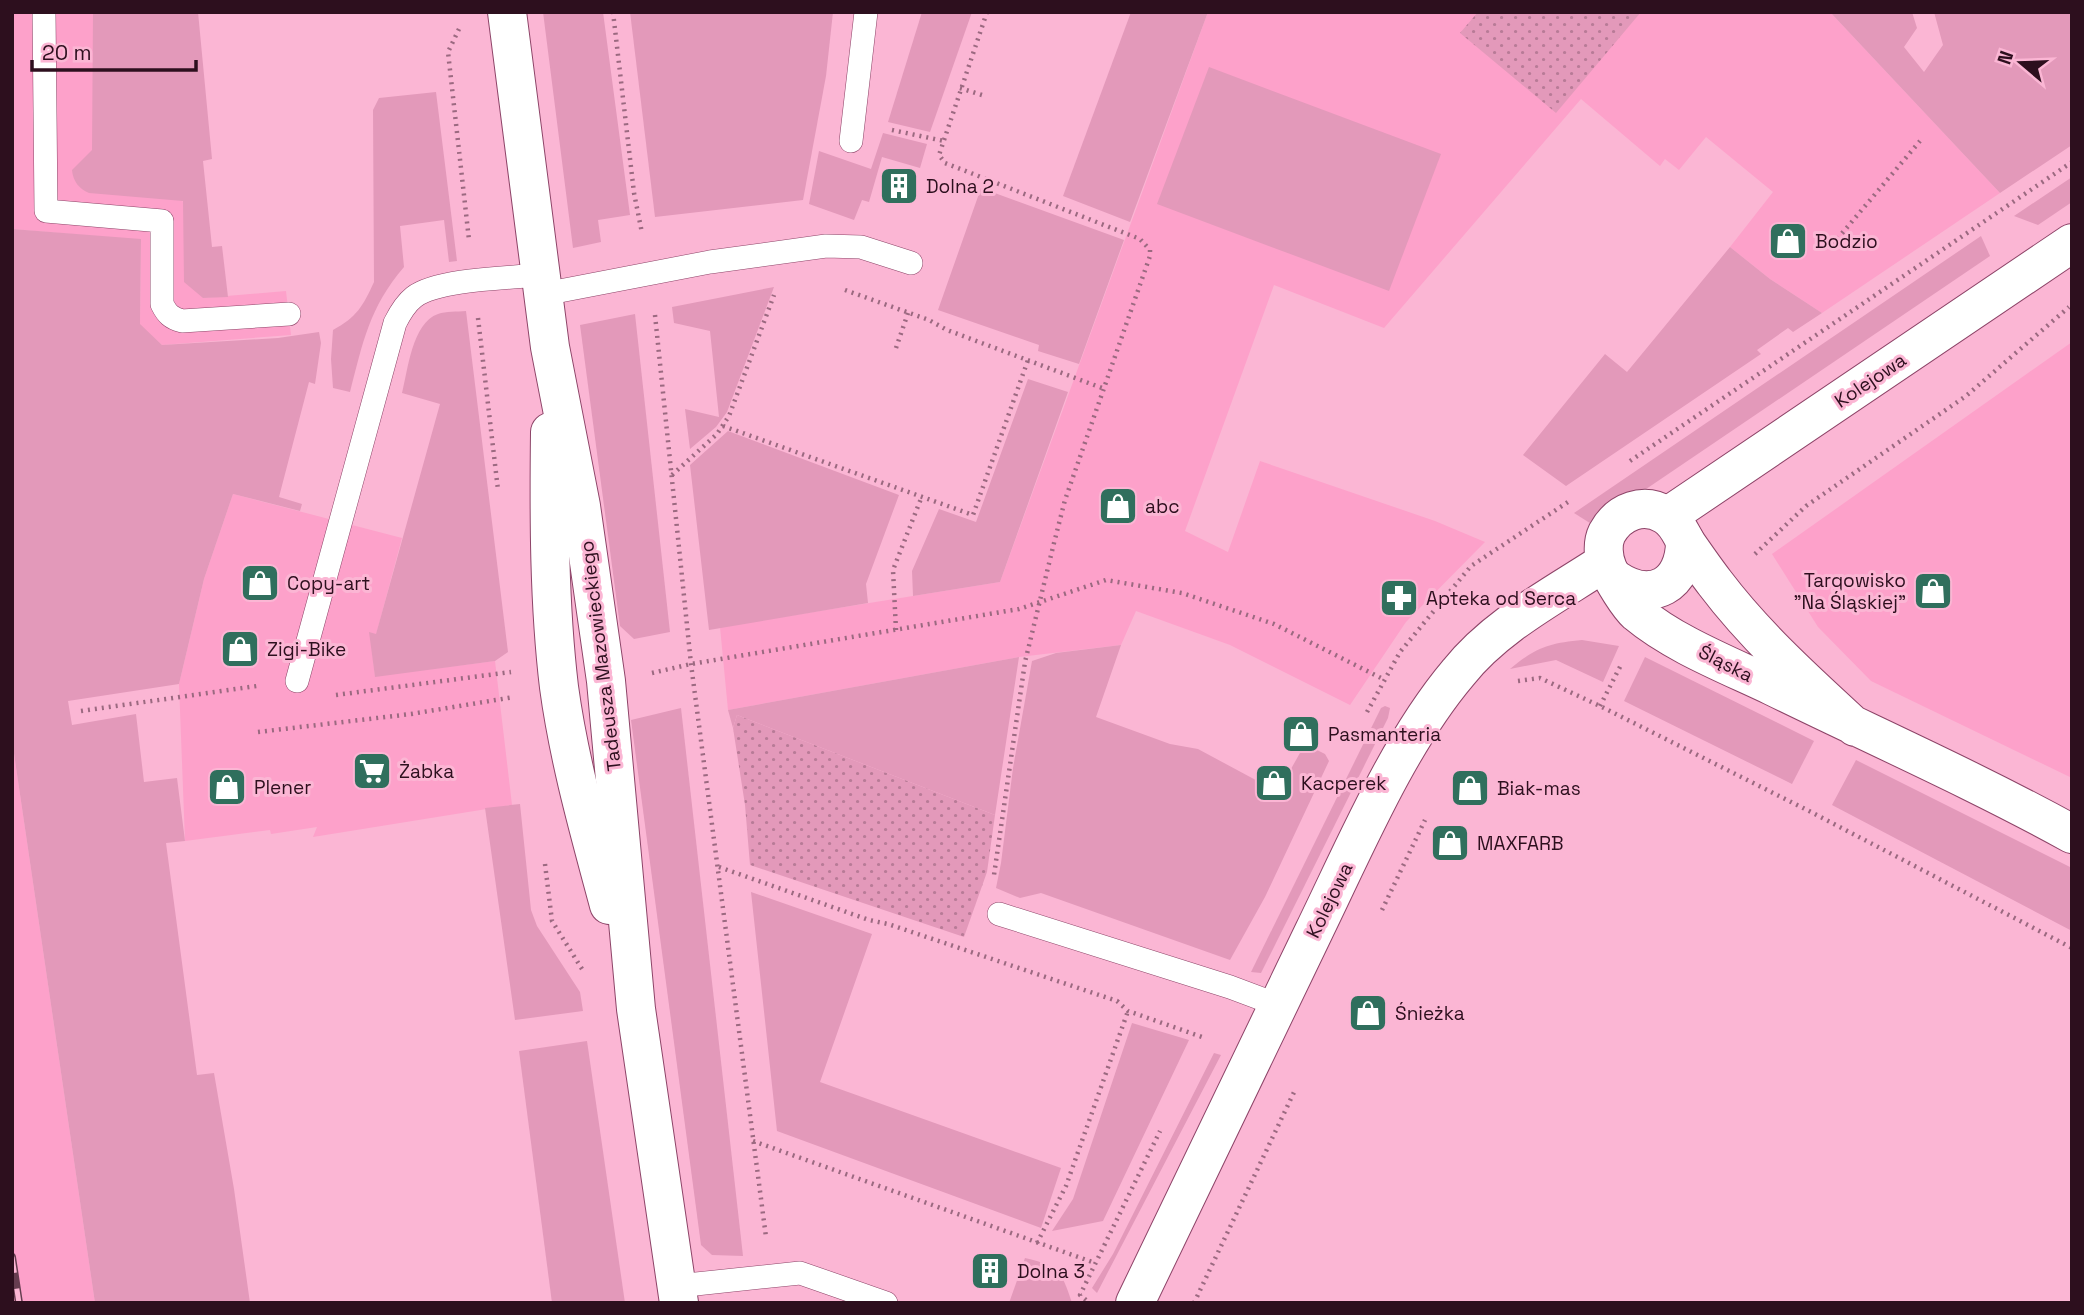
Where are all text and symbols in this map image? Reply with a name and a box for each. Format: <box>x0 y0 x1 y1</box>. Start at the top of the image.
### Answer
scale bar <box>32 28 196 72</box>
north arrow <box>1986 28 2056 98</box>
text: 20 m <box>42 39 92 66</box>
text: N <box>1992 48 2019 68</box>
building icon: Dolna 2 <box>878 165 920 207</box>
place label: Dolna 2 <box>926 174 994 199</box>
shop icon: Bodzio <box>1767 220 1809 262</box>
place label: Bodzio <box>1815 229 1878 254</box>
street label: Kolejowa <box>1830 347 1911 413</box>
shop icon: abc <box>1097 485 1139 527</box>
place label: abc <box>1145 494 1180 519</box>
street label: Tadeusza Mazowieckiego <box>574 539 627 773</box>
shop icon: Copy-art <box>239 562 281 604</box>
place label: Targowisko "Na Śląskiej" <box>1793 568 1906 615</box>
shop icon: Targowisko "Na Śląskiej" <box>1912 570 1954 612</box>
place label: Copy-art <box>287 571 370 596</box>
pharmacy icon: Apteka od Serca <box>1378 577 1420 619</box>
place label: Apteka od Serca <box>1426 586 1576 611</box>
shop icon: Zigi-Bike <box>219 628 261 670</box>
place label: Zigi-Bike <box>267 637 346 662</box>
street label: Śląska <box>1694 639 1757 688</box>
shop icon: Pasmanteria <box>1280 713 1322 755</box>
place label: Pasmanteria <box>1328 722 1441 747</box>
supermarket icon: Żabka <box>351 750 393 792</box>
place label: Żabka <box>399 759 454 784</box>
shop icon: Kacperek <box>1253 762 1295 804</box>
shop icon: Plener <box>206 766 248 808</box>
shop icon: Biak-mas <box>1449 767 1491 809</box>
place label: Kacperek <box>1301 771 1386 796</box>
place label: Plener <box>254 775 311 800</box>
place label: Biak-mas <box>1497 776 1581 801</box>
shop icon: MAXFARB <box>1429 822 1471 864</box>
place label: MAXFARB <box>1477 831 1563 856</box>
street label: Kolejowa <box>1300 858 1358 942</box>
shop icon: Śnieżka <box>1347 992 1389 1034</box>
place label: Śnieżka <box>1395 1001 1465 1026</box>
building icon: Dolna 3 <box>969 1250 1011 1292</box>
place label: Dolna 3 <box>1017 1259 1085 1284</box>

